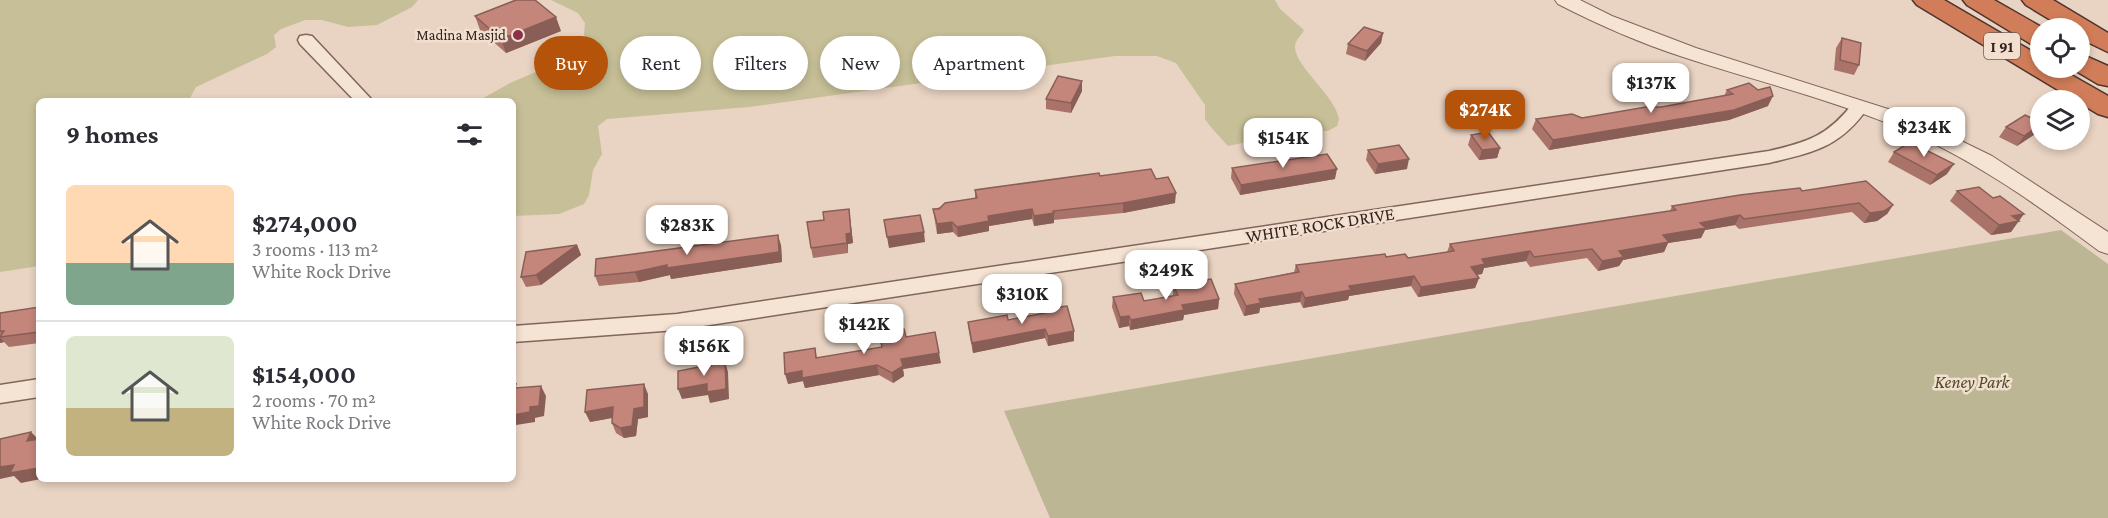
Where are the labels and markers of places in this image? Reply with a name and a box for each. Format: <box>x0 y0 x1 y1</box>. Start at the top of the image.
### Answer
place label: Madina Masjid <box>416 27 506 44</box>
marker: Madina Masjid <box>511 28 525 42</box>
pin: $137K <box>1609 63 1693 114</box>
pin: $274K <box>1443 90 1527 141</box>
pin: $234K <box>1882 107 1966 158</box>
pin: $154K <box>1241 118 1325 169</box>
pin: $283K <box>645 205 729 256</box>
pin: $249K <box>1124 250 1208 301</box>
pin: $310K <box>980 274 1064 325</box>
pin: $142K <box>822 304 906 355</box>
pin: $156K <box>662 326 746 377</box>

